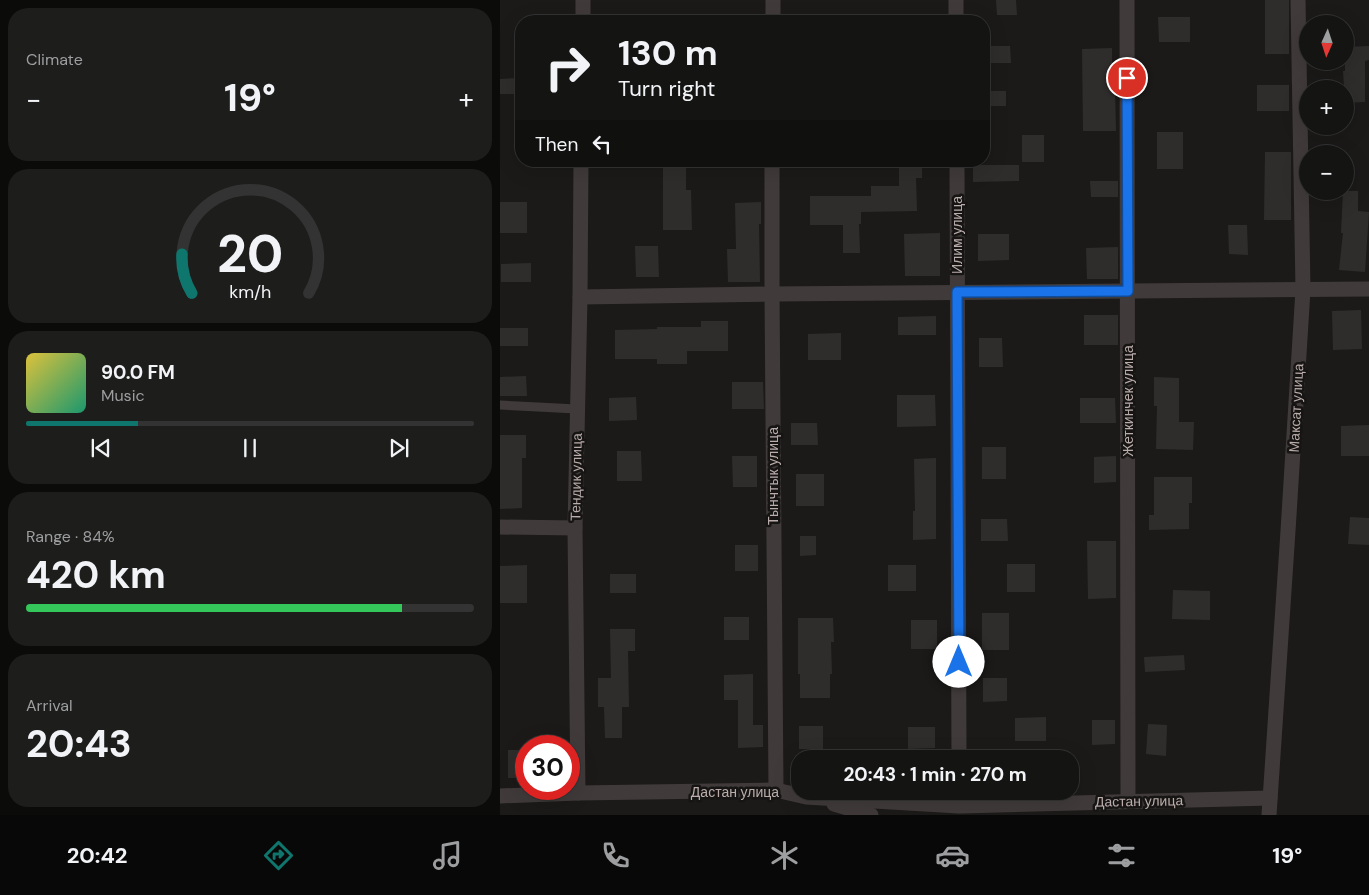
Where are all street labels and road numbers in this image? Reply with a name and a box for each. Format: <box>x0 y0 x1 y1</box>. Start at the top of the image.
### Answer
street label: Илим улица <box>948 196 966 274</box>
street label: Жеткинчек улица <box>1119 345 1137 457</box>
street label: Максат улица <box>1285 363 1307 453</box>
street label: Тынчтык улица <box>764 427 782 525</box>
street label: Тендик улица <box>566 433 586 521</box>
street label: Дастан улица <box>691 783 779 801</box>
street label: Дастан улица <box>1095 791 1183 811</box>

